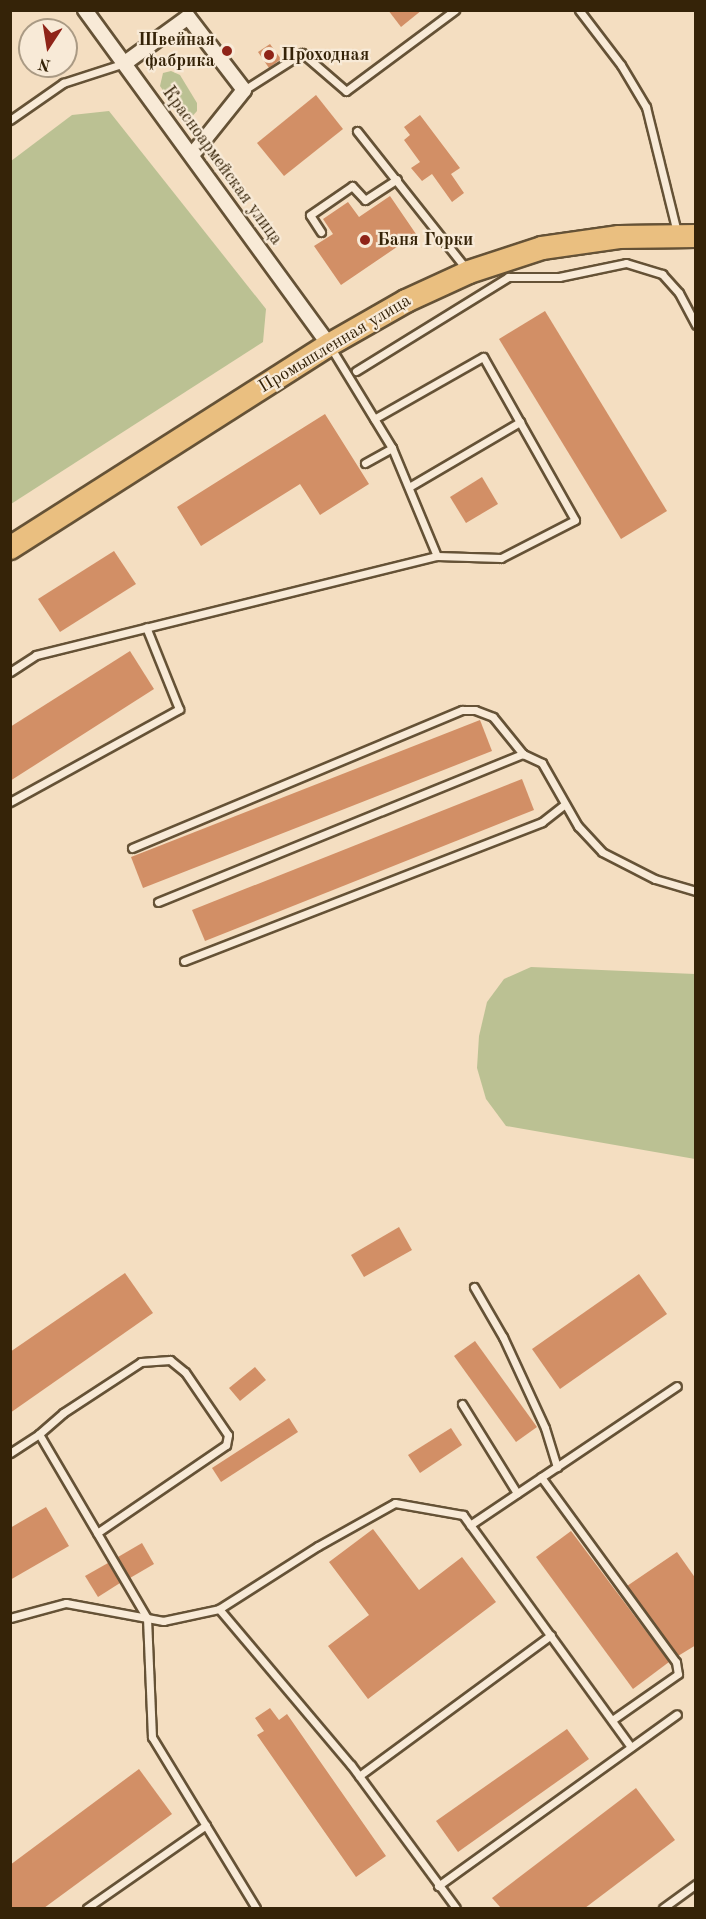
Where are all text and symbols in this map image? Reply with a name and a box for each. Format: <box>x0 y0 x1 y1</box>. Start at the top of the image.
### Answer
north arrow <box>18 18 78 78</box>
place label: Швейная фабрика <box>138 30 215 72</box>
marker: Швейная фабрика <box>220 44 234 58</box>
place label: Проходная <box>281 44 369 66</box>
marker: Проходная <box>262 48 276 62</box>
text: N <box>37 55 52 73</box>
street label: Красноармейская улица <box>157 83 287 249</box>
place label: Баня Горки <box>377 229 473 251</box>
marker: Баня Горки <box>358 233 372 247</box>
street label: Промышленная улица <box>255 290 415 398</box>

